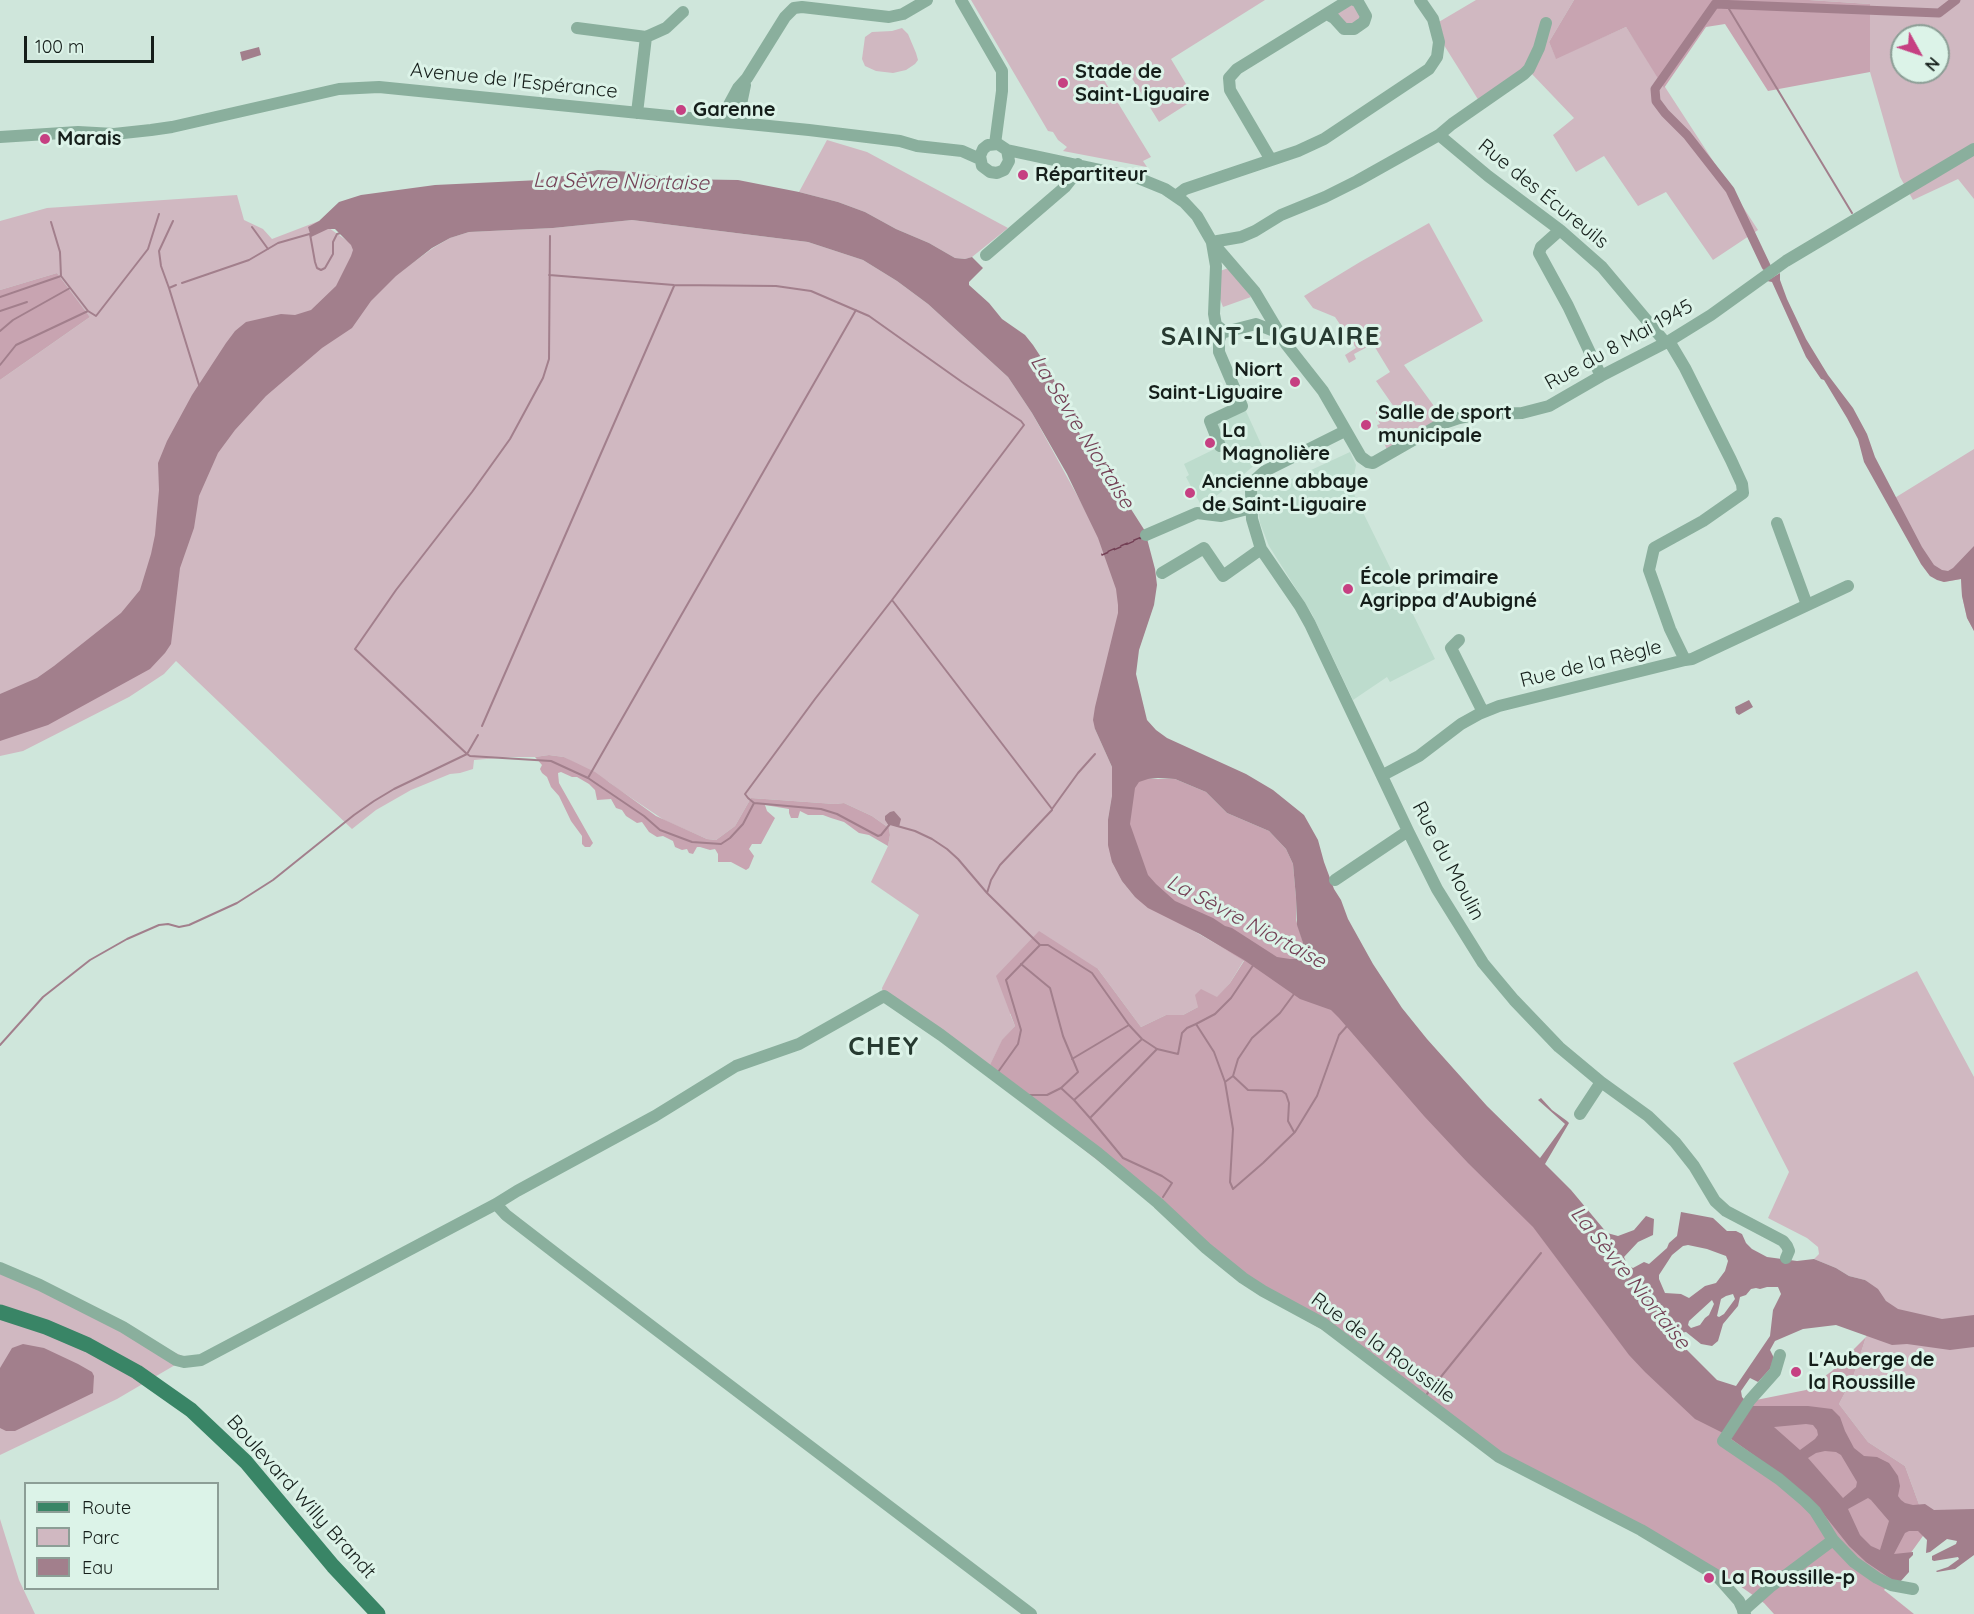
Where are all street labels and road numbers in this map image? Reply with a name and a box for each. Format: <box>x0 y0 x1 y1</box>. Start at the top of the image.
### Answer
street label: Avenue de l'Espérance <box>409 58 619 104</box>
street label: Rue des Écureuils <box>1473 134 1613 254</box>
street label: Rue du 8 Mai 1945 <box>1541 294 1697 396</box>
street label: Rue de la Règle <box>1518 635 1664 693</box>
street label: Rue du Moulin <box>1407 798 1489 924</box>
street label: Rue de la Roussille <box>1306 1288 1460 1408</box>
street label: Boulevard Willy Brandt <box>221 1410 381 1584</box>

